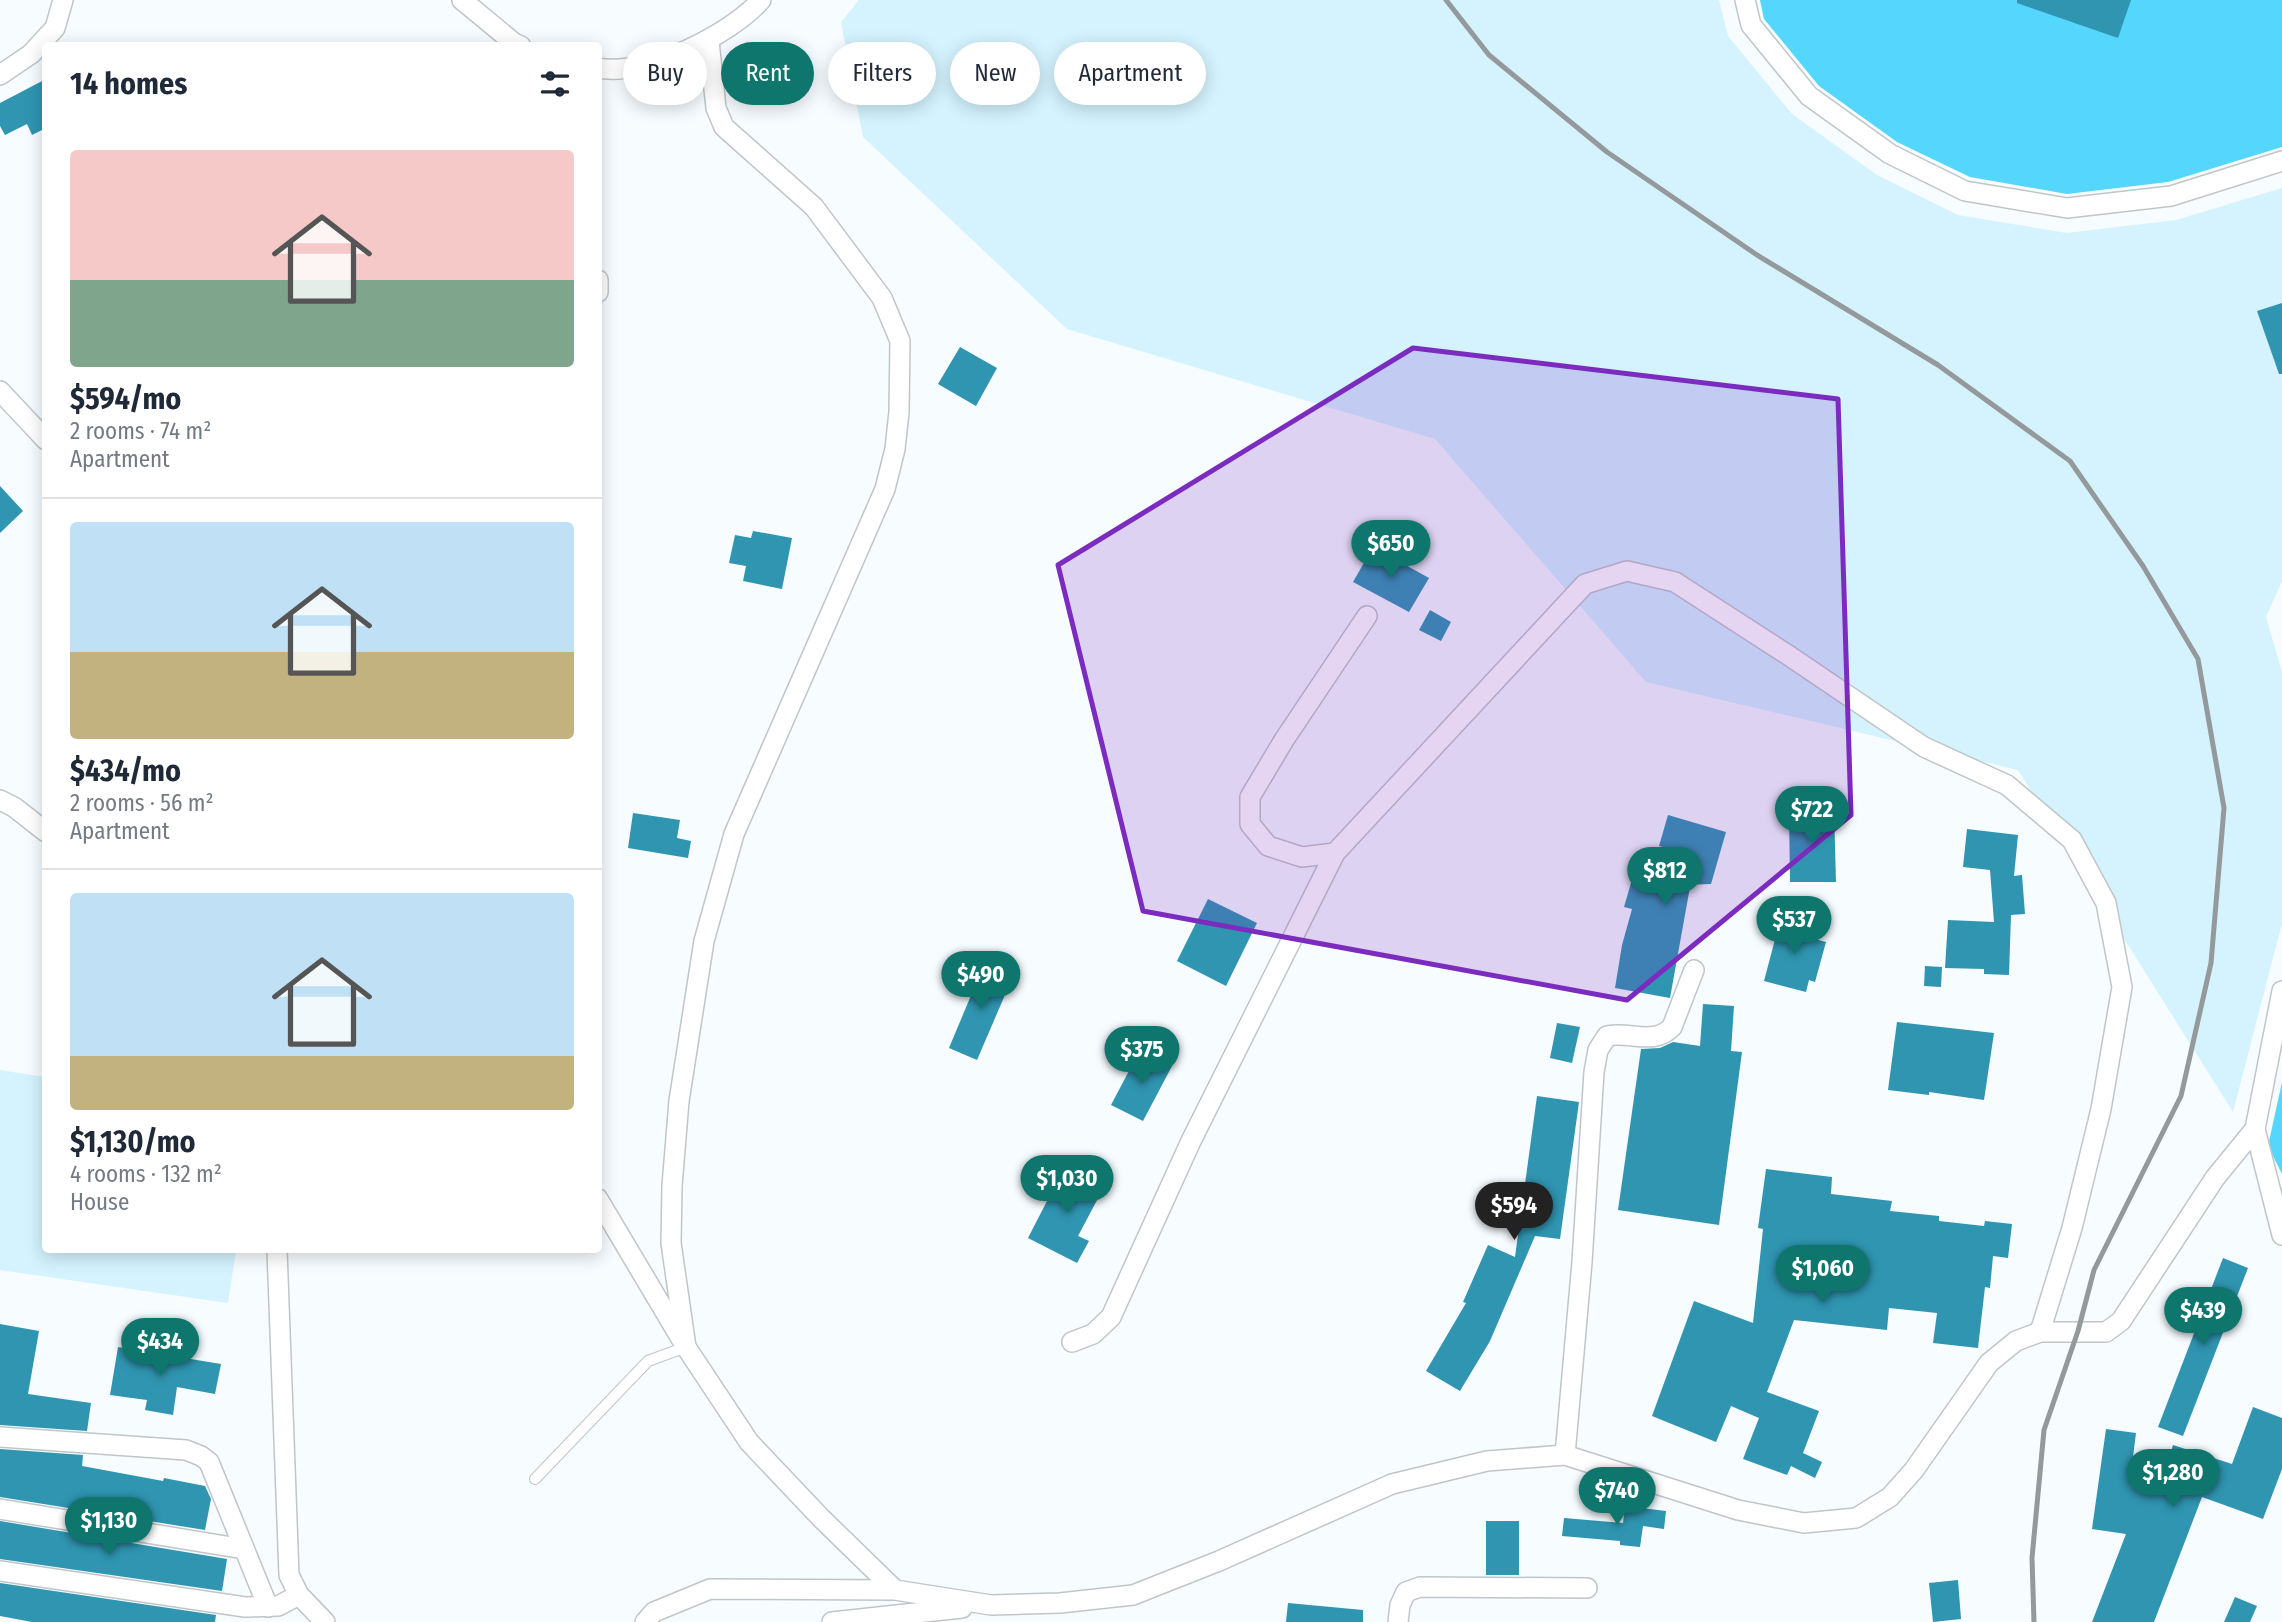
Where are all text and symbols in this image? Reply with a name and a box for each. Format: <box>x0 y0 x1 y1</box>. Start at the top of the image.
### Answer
chip: Buy <box>623 42 707 105</box>
chip: Rent <box>721 42 814 105</box>
chip: Filters <box>828 42 936 105</box>
chip: New <box>950 42 1040 105</box>
chip: Apartment <box>1054 42 1206 105</box>
icon: filters <box>536 65 574 103</box>
text: 14 homes <box>70 66 187 102</box>
icon: home <box>259 196 385 322</box>
text: $594/mo <box>70 381 181 417</box>
text: 2 rooms · 74 m² <box>70 417 211 445</box>
text: Apartment <box>70 445 170 473</box>
pin: $650 <box>1350 520 1432 580</box>
text: $650 <box>1367 529 1415 557</box>
icon: home <box>259 568 385 694</box>
text: $434/mo <box>70 753 181 789</box>
pin: $722 <box>1771 786 1853 846</box>
text: 2 rooms · 56 m² <box>70 789 214 817</box>
text: $722 <box>1791 795 1833 823</box>
text: Apartment <box>70 817 170 845</box>
pin: $812 <box>1624 848 1706 907</box>
text: $812 <box>1643 856 1687 884</box>
pin: $537 <box>1753 897 1835 956</box>
text: $537 <box>1772 905 1816 933</box>
icon: home <box>259 939 385 1065</box>
pin: $490 <box>940 951 1022 1011</box>
text: $490 <box>957 960 1005 988</box>
pin: $375 <box>1101 1026 1183 1086</box>
text: $375 <box>1120 1035 1164 1063</box>
text: $1,130/mo <box>70 1124 196 1160</box>
pin: $1,030 <box>1010 1156 1124 1215</box>
text: 4 rooms · 132 m² <box>70 1160 222 1188</box>
text: $1,030 <box>1037 1164 1098 1192</box>
pin: $594 <box>1473 1182 1555 1242</box>
text: House <box>70 1188 129 1216</box>
text: $594 <box>1491 1191 1537 1219</box>
pin: $1,060 <box>1766 1246 1880 1305</box>
text: $1,060 <box>1792 1254 1854 1282</box>
pin: $439 <box>2162 1288 2244 1347</box>
text: $439 <box>2180 1296 2226 1324</box>
pin: $434 <box>119 1318 201 1378</box>
text: $434 <box>137 1327 183 1355</box>
pin: $1,280 <box>2116 1450 2230 1509</box>
text: $1,280 <box>2143 1458 2203 1486</box>
pin: $740 <box>1576 1468 1658 1527</box>
text: $740 <box>1595 1476 1639 1504</box>
pin: $1,130 <box>52 1498 166 1557</box>
text: $1,130 <box>81 1506 137 1534</box>

